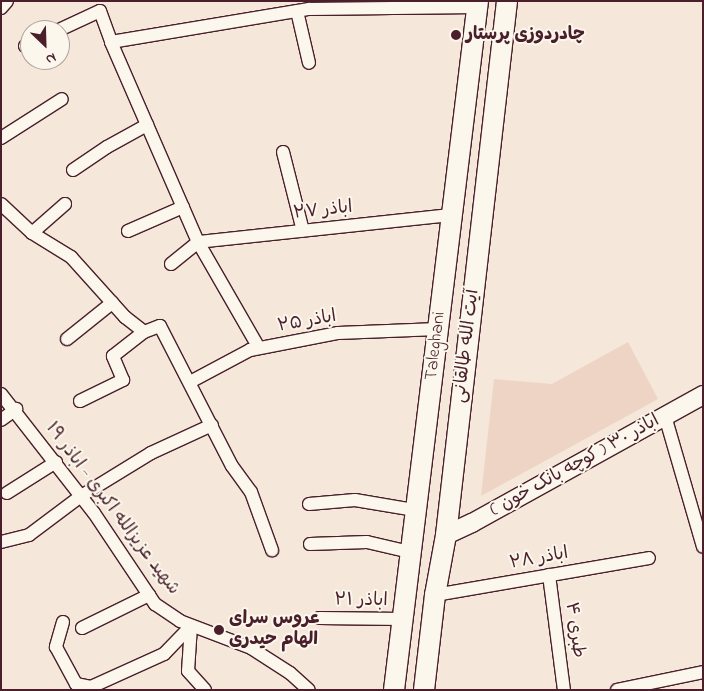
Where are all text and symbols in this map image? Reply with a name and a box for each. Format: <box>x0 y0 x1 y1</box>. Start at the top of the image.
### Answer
north arrow <box>20 20 70 70</box>
place label: چادردوزی پرستار <box>466 24 585 46</box>
marker: چادردوزی پرستار <box>450 29 462 41</box>
text: N <box>42 47 59 70</box>
street label: اباذر ۲۷ <box>292 197 354 225</box>
street label: آیت الله طالقانی <box>449 288 485 404</box>
street label: اباذر ۲۵ <box>276 306 338 338</box>
street label: Taleghani <box>421 310 451 382</box>
street label: اباذر ۳۰ ( کوچه بانک خون ) <box>486 410 664 522</box>
street label: شهید عزیزالله اکبری - اباذر ۱۹ <box>40 418 184 600</box>
street label: اباذر ۲۸ <box>508 543 570 575</box>
street label: اباذر ۲۱ <box>334 590 388 612</box>
street label: طبری ۴ <box>559 601 589 659</box>
place label: عروس سرای الهام حیدری <box>229 609 321 652</box>
marker: عروس سرای الهام حیدری <box>213 624 225 636</box>

